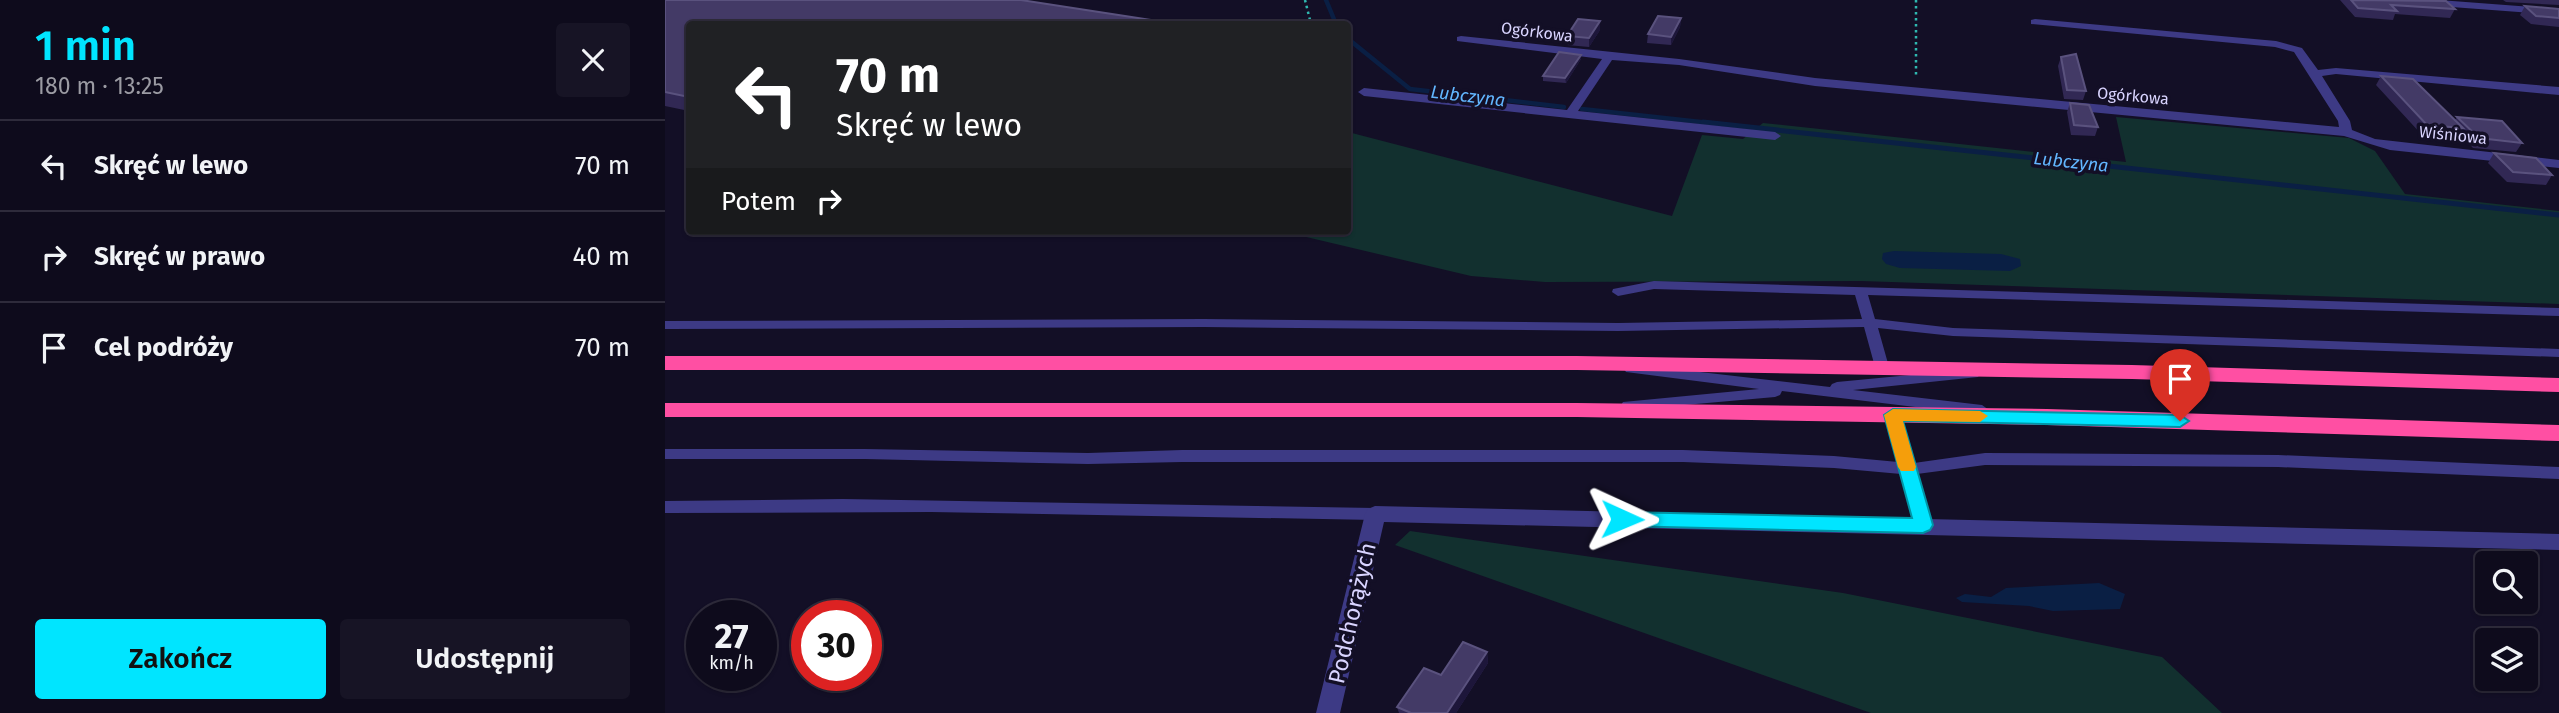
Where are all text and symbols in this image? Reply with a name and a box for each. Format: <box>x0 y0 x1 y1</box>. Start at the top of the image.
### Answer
street label: Ogórkowa <box>1500 18 1574 46</box>
text: 1 min <box>35 21 136 71</box>
button: close <box>556 23 630 97</box>
text: 70 m <box>836 46 940 105</box>
icon: left <box>721 49 812 140</box>
text: 180 m · 13:25 <box>35 72 164 100</box>
water label: Lubczyna <box>1429 81 1507 111</box>
street label: Ogórkowa <box>2096 83 2170 109</box>
text: Skręć w lewo <box>836 106 1022 144</box>
street label: Wiśniowa <box>2418 122 2488 148</box>
icon: left <box>35 147 73 185</box>
water label: Lubczyna <box>2033 147 2109 177</box>
text: Skręć w lewo <box>94 150 248 181</box>
text: 70 m <box>575 150 630 181</box>
icon: right <box>810 182 848 220</box>
text: Potem <box>721 186 796 217</box>
icon: right <box>35 238 73 276</box>
text: Skręć w prawo <box>94 241 265 272</box>
text: 40 m <box>572 241 630 272</box>
icon: arrive <box>35 329 73 367</box>
text: Cel podróży <box>94 332 233 363</box>
text: 70 m <box>575 332 630 363</box>
pin <box>2150 349 2210 421</box>
icon: arrive <box>2161 360 2199 398</box>
position arrow <box>1585 482 1659 556</box>
street label: Podchorążych <box>1322 540 1382 686</box>
map controls <box>2475 551 2538 691</box>
button: search <box>2475 551 2538 614</box>
speed limit sign: 30 <box>791 600 882 691</box>
text: 27 <box>714 615 749 657</box>
button: Zakończ <box>35 619 326 699</box>
button: Udostępnij <box>340 619 630 699</box>
button: layers <box>2475 628 2538 691</box>
text: km/h <box>709 652 754 674</box>

